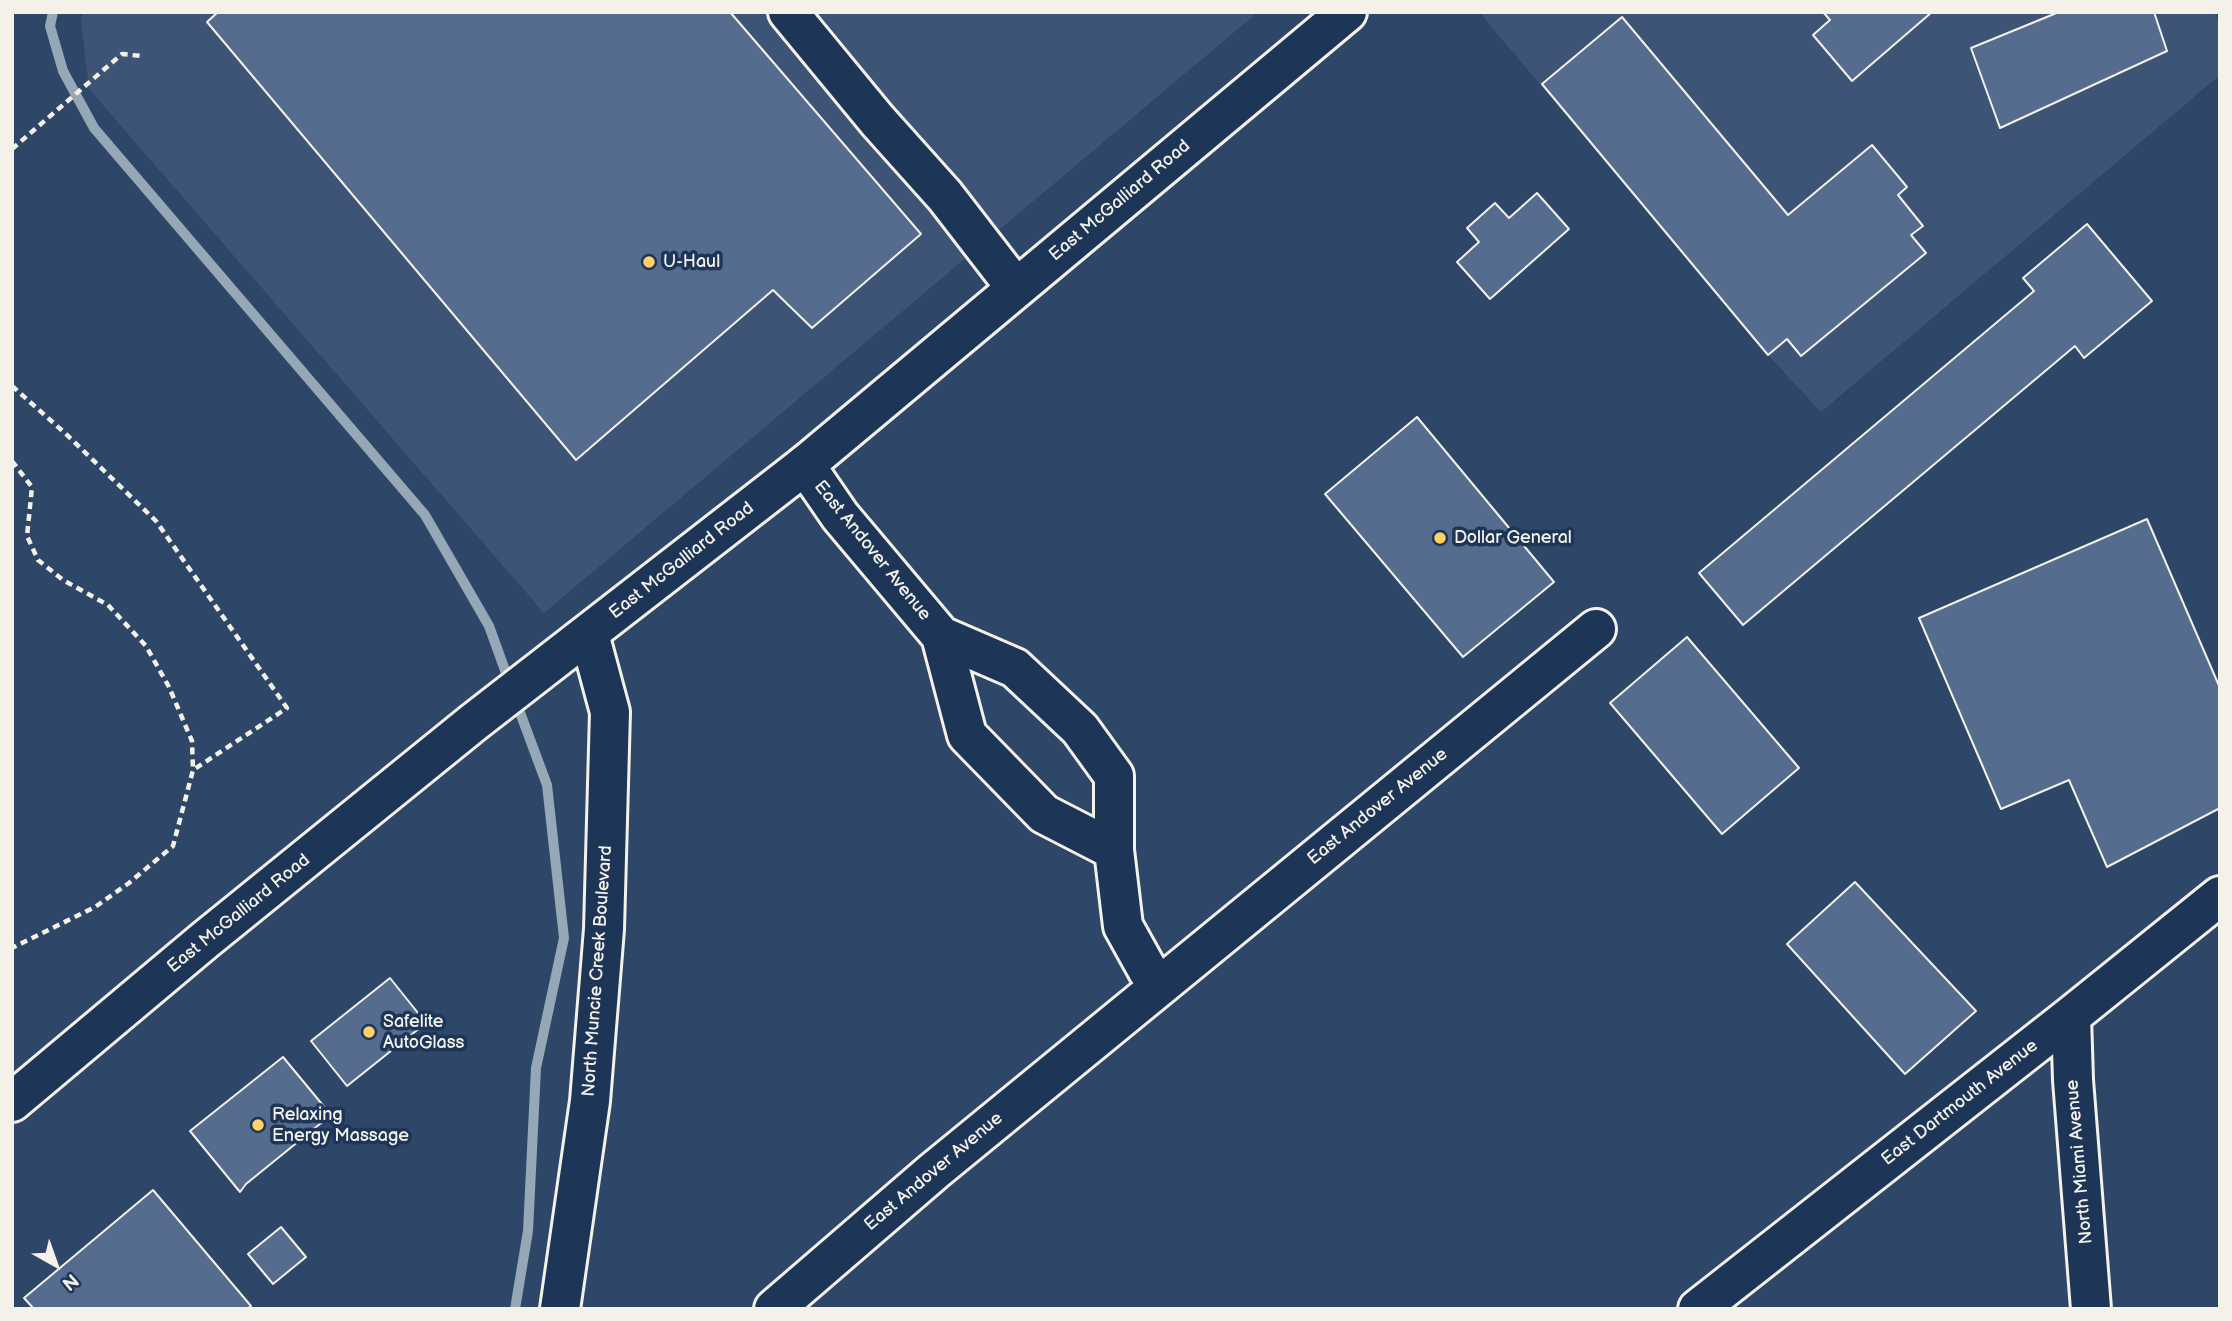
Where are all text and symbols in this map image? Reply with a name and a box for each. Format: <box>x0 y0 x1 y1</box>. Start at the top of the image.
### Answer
street label: East McGalliard Road <box>1045 136 1195 266</box>
place label: U-Haul <box>663 251 720 273</box>
marker: U-Haul <box>641 254 657 270</box>
street label: East Andover Avenue <box>809 477 935 625</box>
street label: East McGalliard Road <box>605 498 759 624</box>
place label: Dollar General <box>1454 527 1572 549</box>
marker: Dollar General <box>1432 530 1448 546</box>
street label: East Andover Avenue <box>1304 744 1452 870</box>
street label: North Muncie Creek Boulevard <box>578 845 618 1097</box>
street label: East McGalliard Road <box>163 850 315 978</box>
place label: Safelite AutoGlass <box>383 1011 464 1054</box>
marker: Safelite AutoGlass <box>361 1024 377 1040</box>
street label: East Dartmouth Avenue <box>1878 1035 2042 1171</box>
street label: North Miami Avenue <box>2062 1079 2098 1245</box>
place label: Relaxing Energy Massage <box>272 1104 409 1146</box>
street label: East Andover Avenue <box>860 1108 1008 1236</box>
marker: Relaxing Energy Massage <box>250 1117 266 1133</box>
north arrow <box>21 1230 91 1300</box>
text: N <box>57 1268 83 1295</box>

